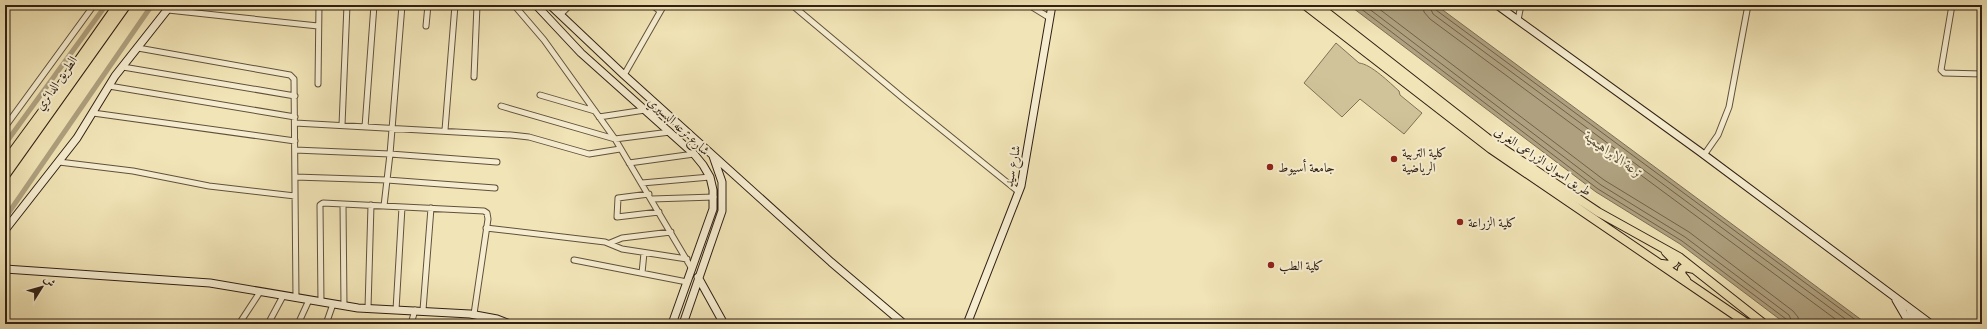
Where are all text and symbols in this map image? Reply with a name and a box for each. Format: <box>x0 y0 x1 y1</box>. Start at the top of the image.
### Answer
street label: الطريق الدائري <box>32 53 83 115</box>
street label: شارع ترعه البسيري <box>642 94 713 161</box>
street label: طريق اسوان الزراعى الغربى <box>1491 123 1594 201</box>
water label: ترعة الابراهيمية <box>1579 127 1647 182</box>
street label: شارع سيد <box>1001 144 1027 189</box>
place label: كلية التربية الرياضية <box>1402 145 1447 176</box>
marker: كلية التربية الرياضية <box>1389 154 1399 164</box>
place label: جامعة أسيوط <box>1278 159 1335 176</box>
marker: جامعة أسيوط <box>1265 162 1275 172</box>
place label: كلية الزراعة <box>1468 215 1516 231</box>
marker: كلية الزراعة <box>1455 217 1465 227</box>
place label: كلية الطب <box>1279 258 1324 275</box>
marker: كلية الطب <box>1266 260 1276 270</box>
north arrow <box>22 267 62 307</box>
text: ش <box>41 273 58 290</box>

